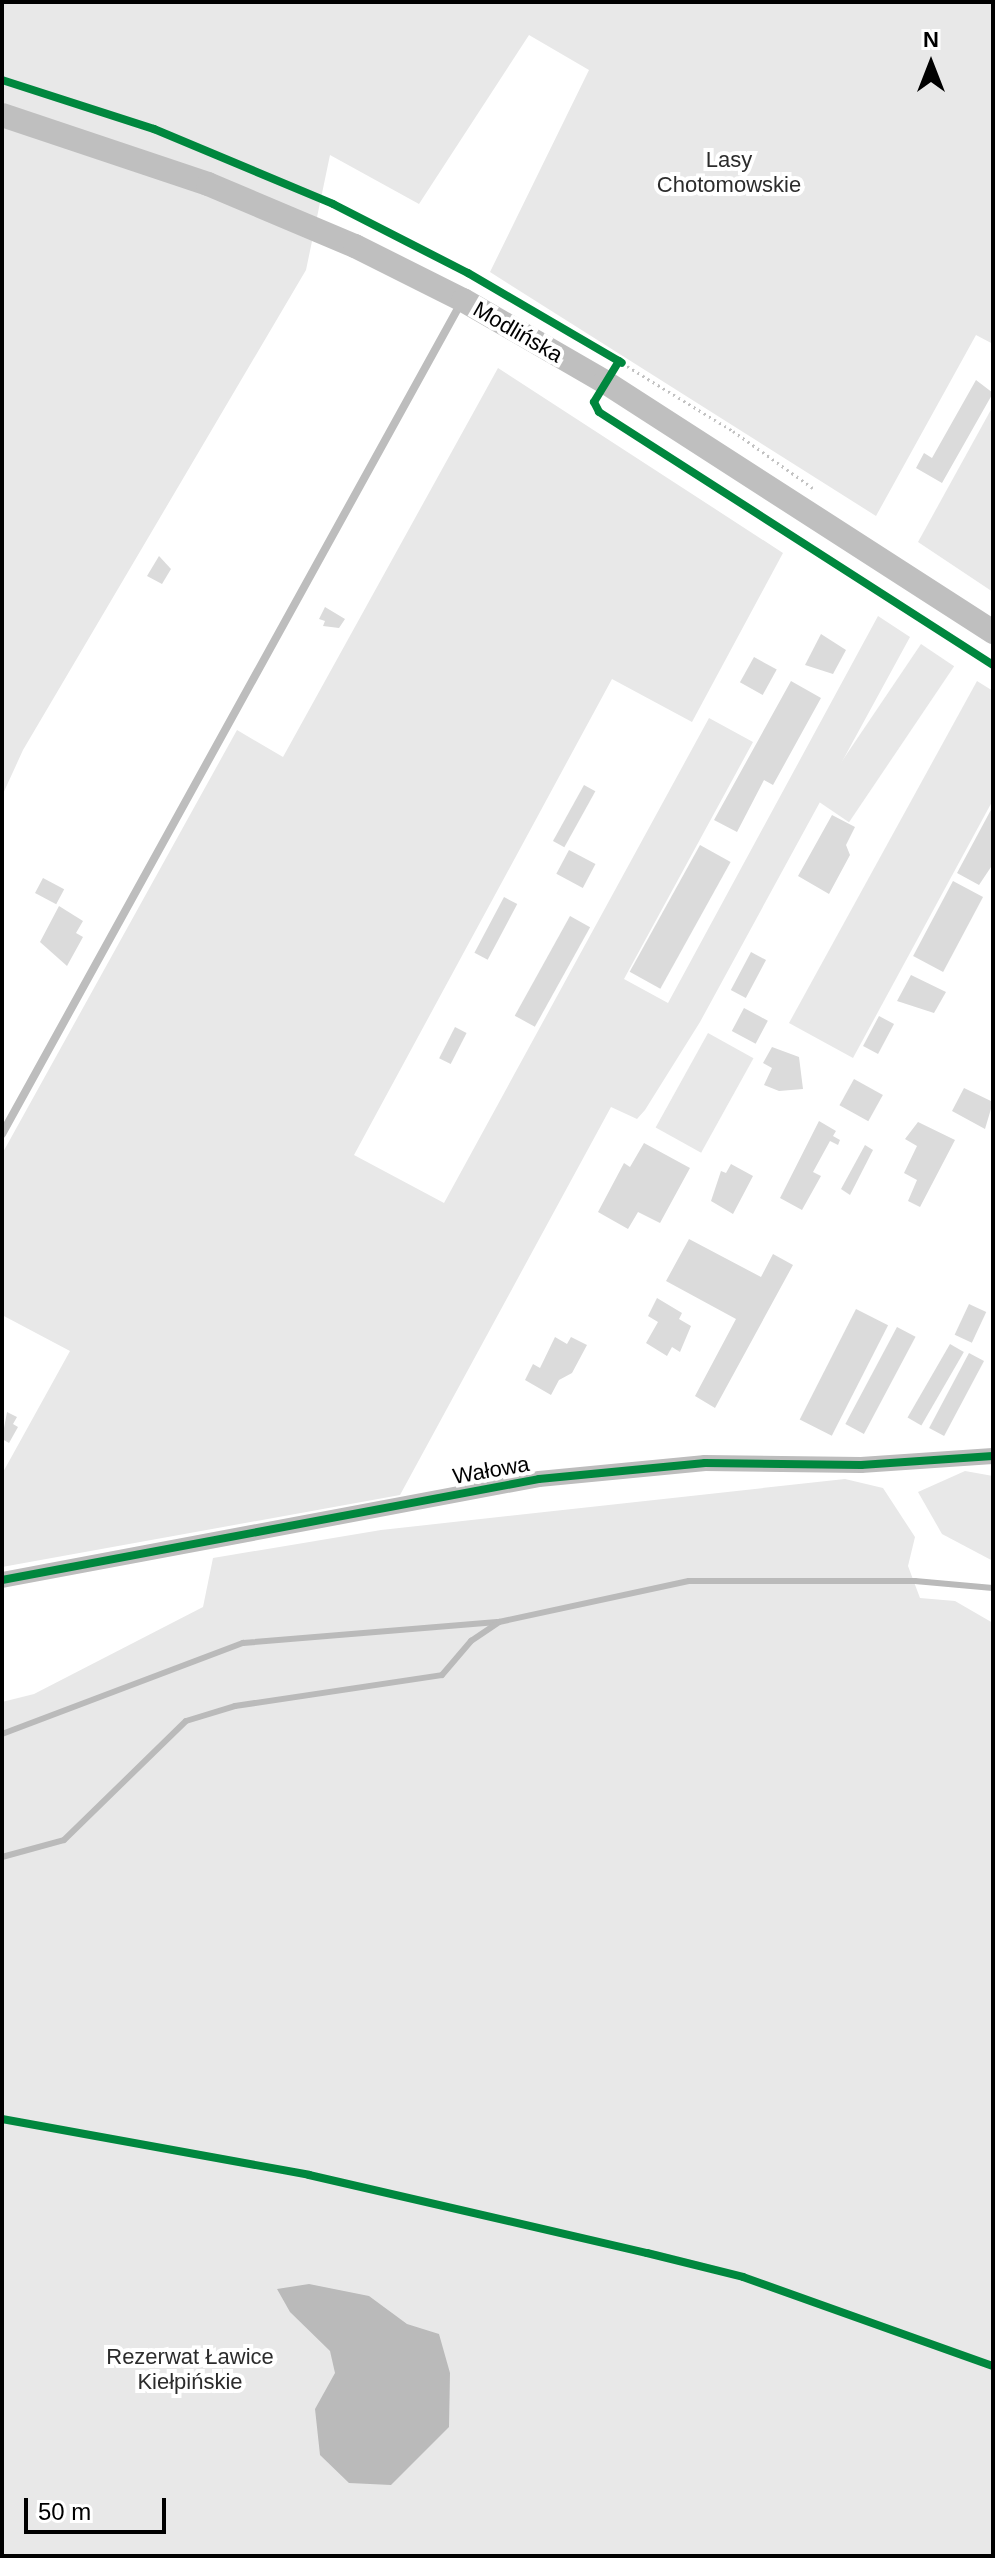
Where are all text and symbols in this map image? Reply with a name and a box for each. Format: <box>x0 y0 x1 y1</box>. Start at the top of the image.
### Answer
north arrow <box>891 24 971 104</box>
text: N <box>923 27 939 52</box>
park label: Lasy Chotomowskie <box>657 146 801 198</box>
street label: Modlińska <box>469 296 567 368</box>
street label: Wałowa <box>451 1450 531 1490</box>
park label: Rezerwat Ławice Kiełpińskie <box>106 2343 274 2394</box>
scale bar <box>28 2482 170 2532</box>
text: 50 m <box>38 2498 91 2525</box>

